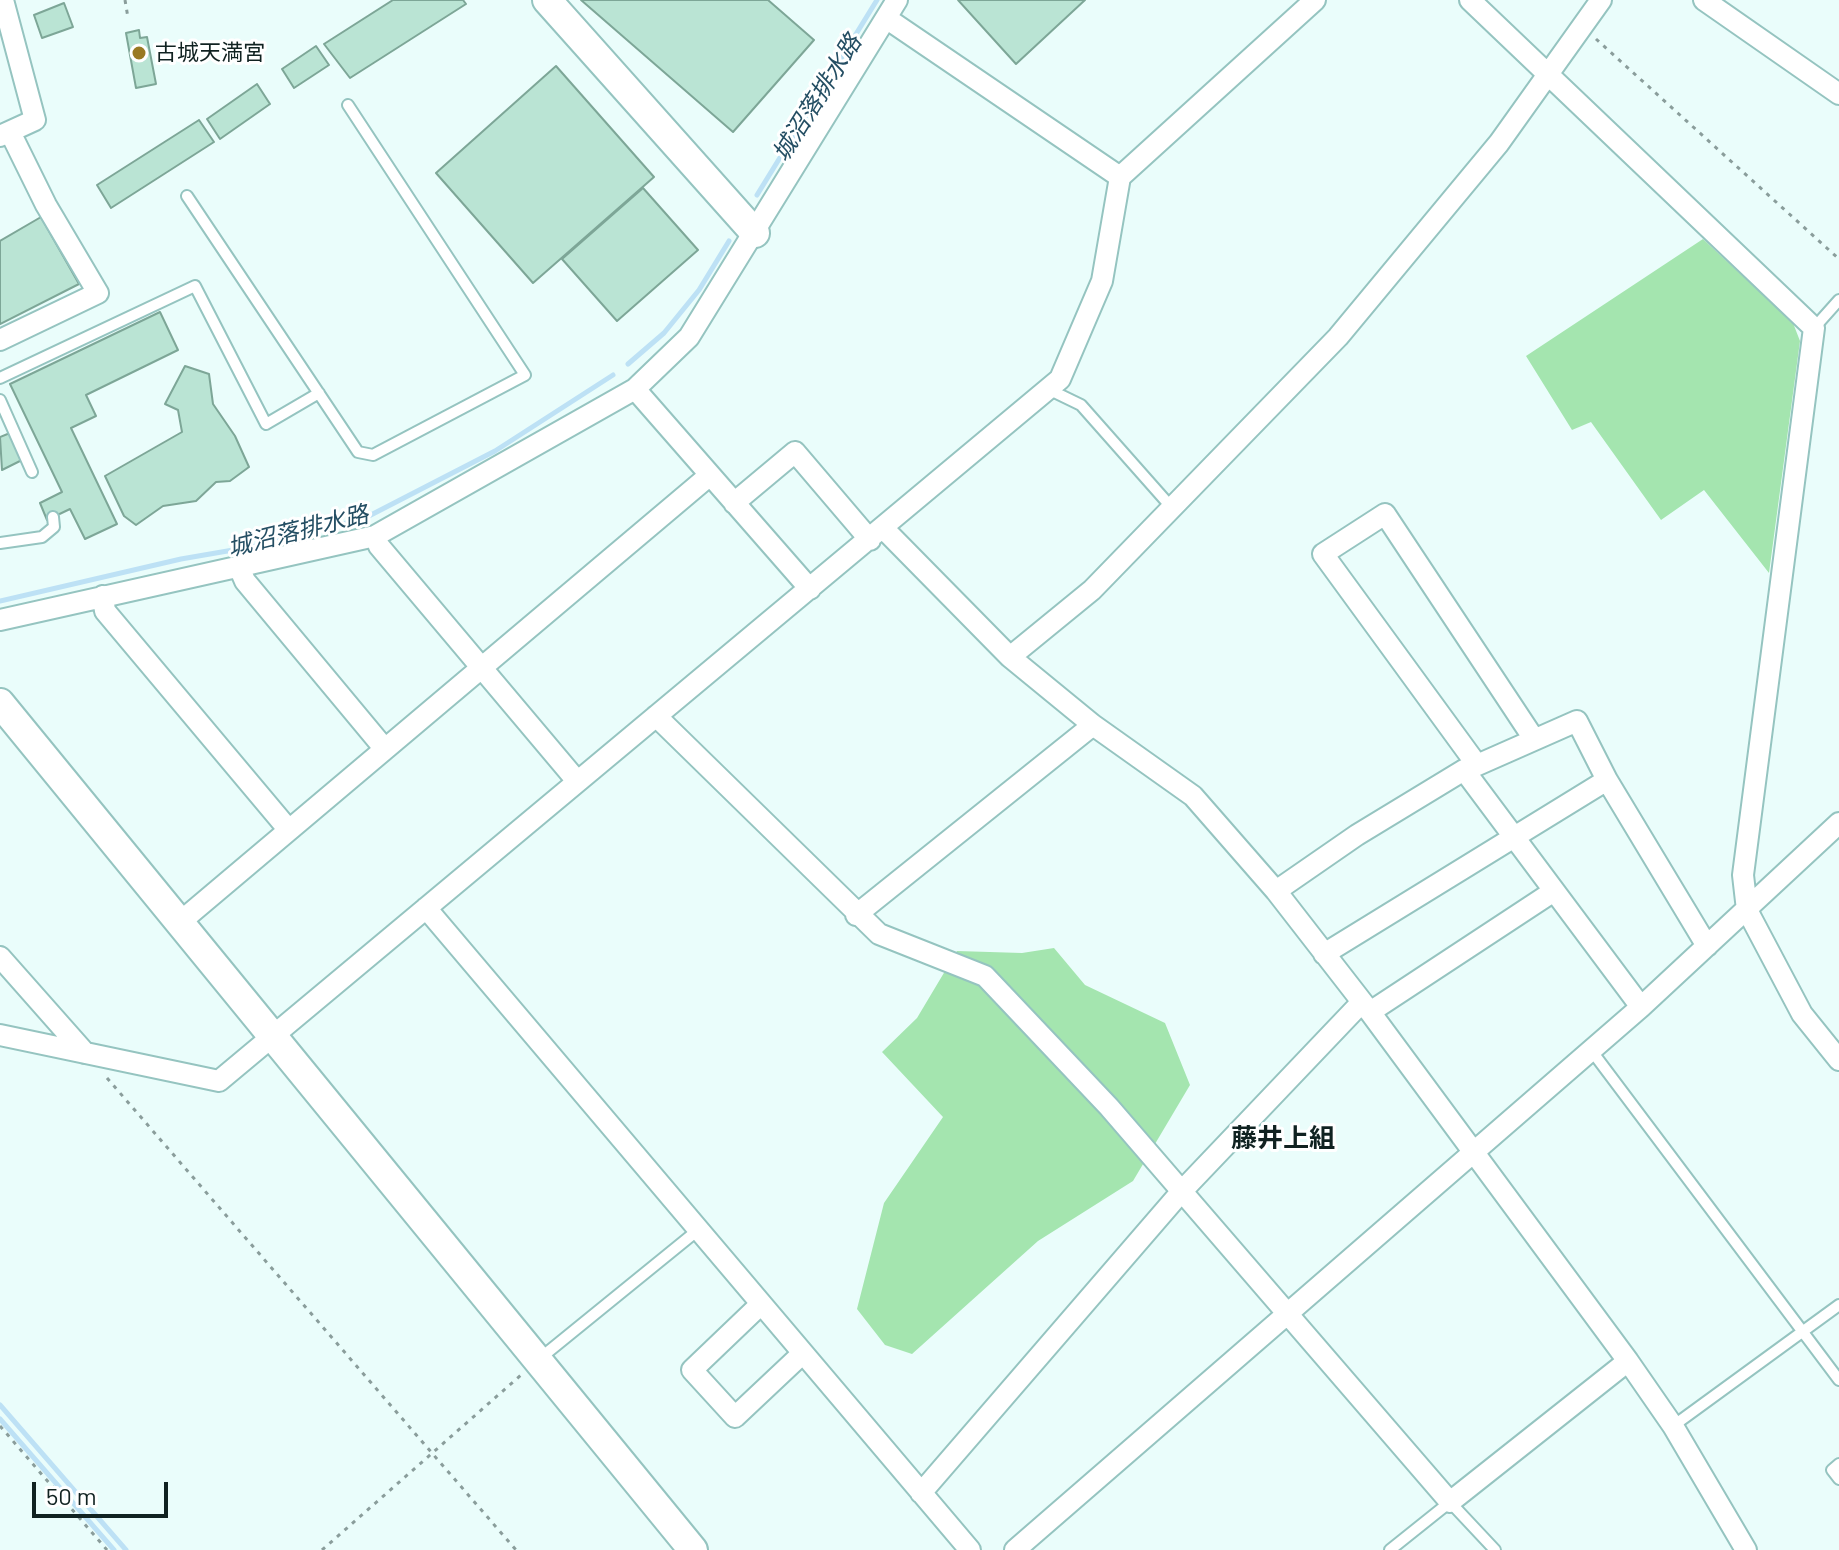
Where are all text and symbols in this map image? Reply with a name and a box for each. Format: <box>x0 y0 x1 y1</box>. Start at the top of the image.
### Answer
water label: 城沼落排水路 <box>767 29 867 167</box>
place label: 古城天満宮 <box>155 40 265 66</box>
marker: 古城天満宮 <box>130 44 148 62</box>
water label: 城沼落排水路 <box>225 500 371 562</box>
district label: 藤井上組 <box>1231 1122 1335 1154</box>
scale bar <box>36 1466 172 1516</box>
text: 50 m <box>46 1481 97 1510</box>

